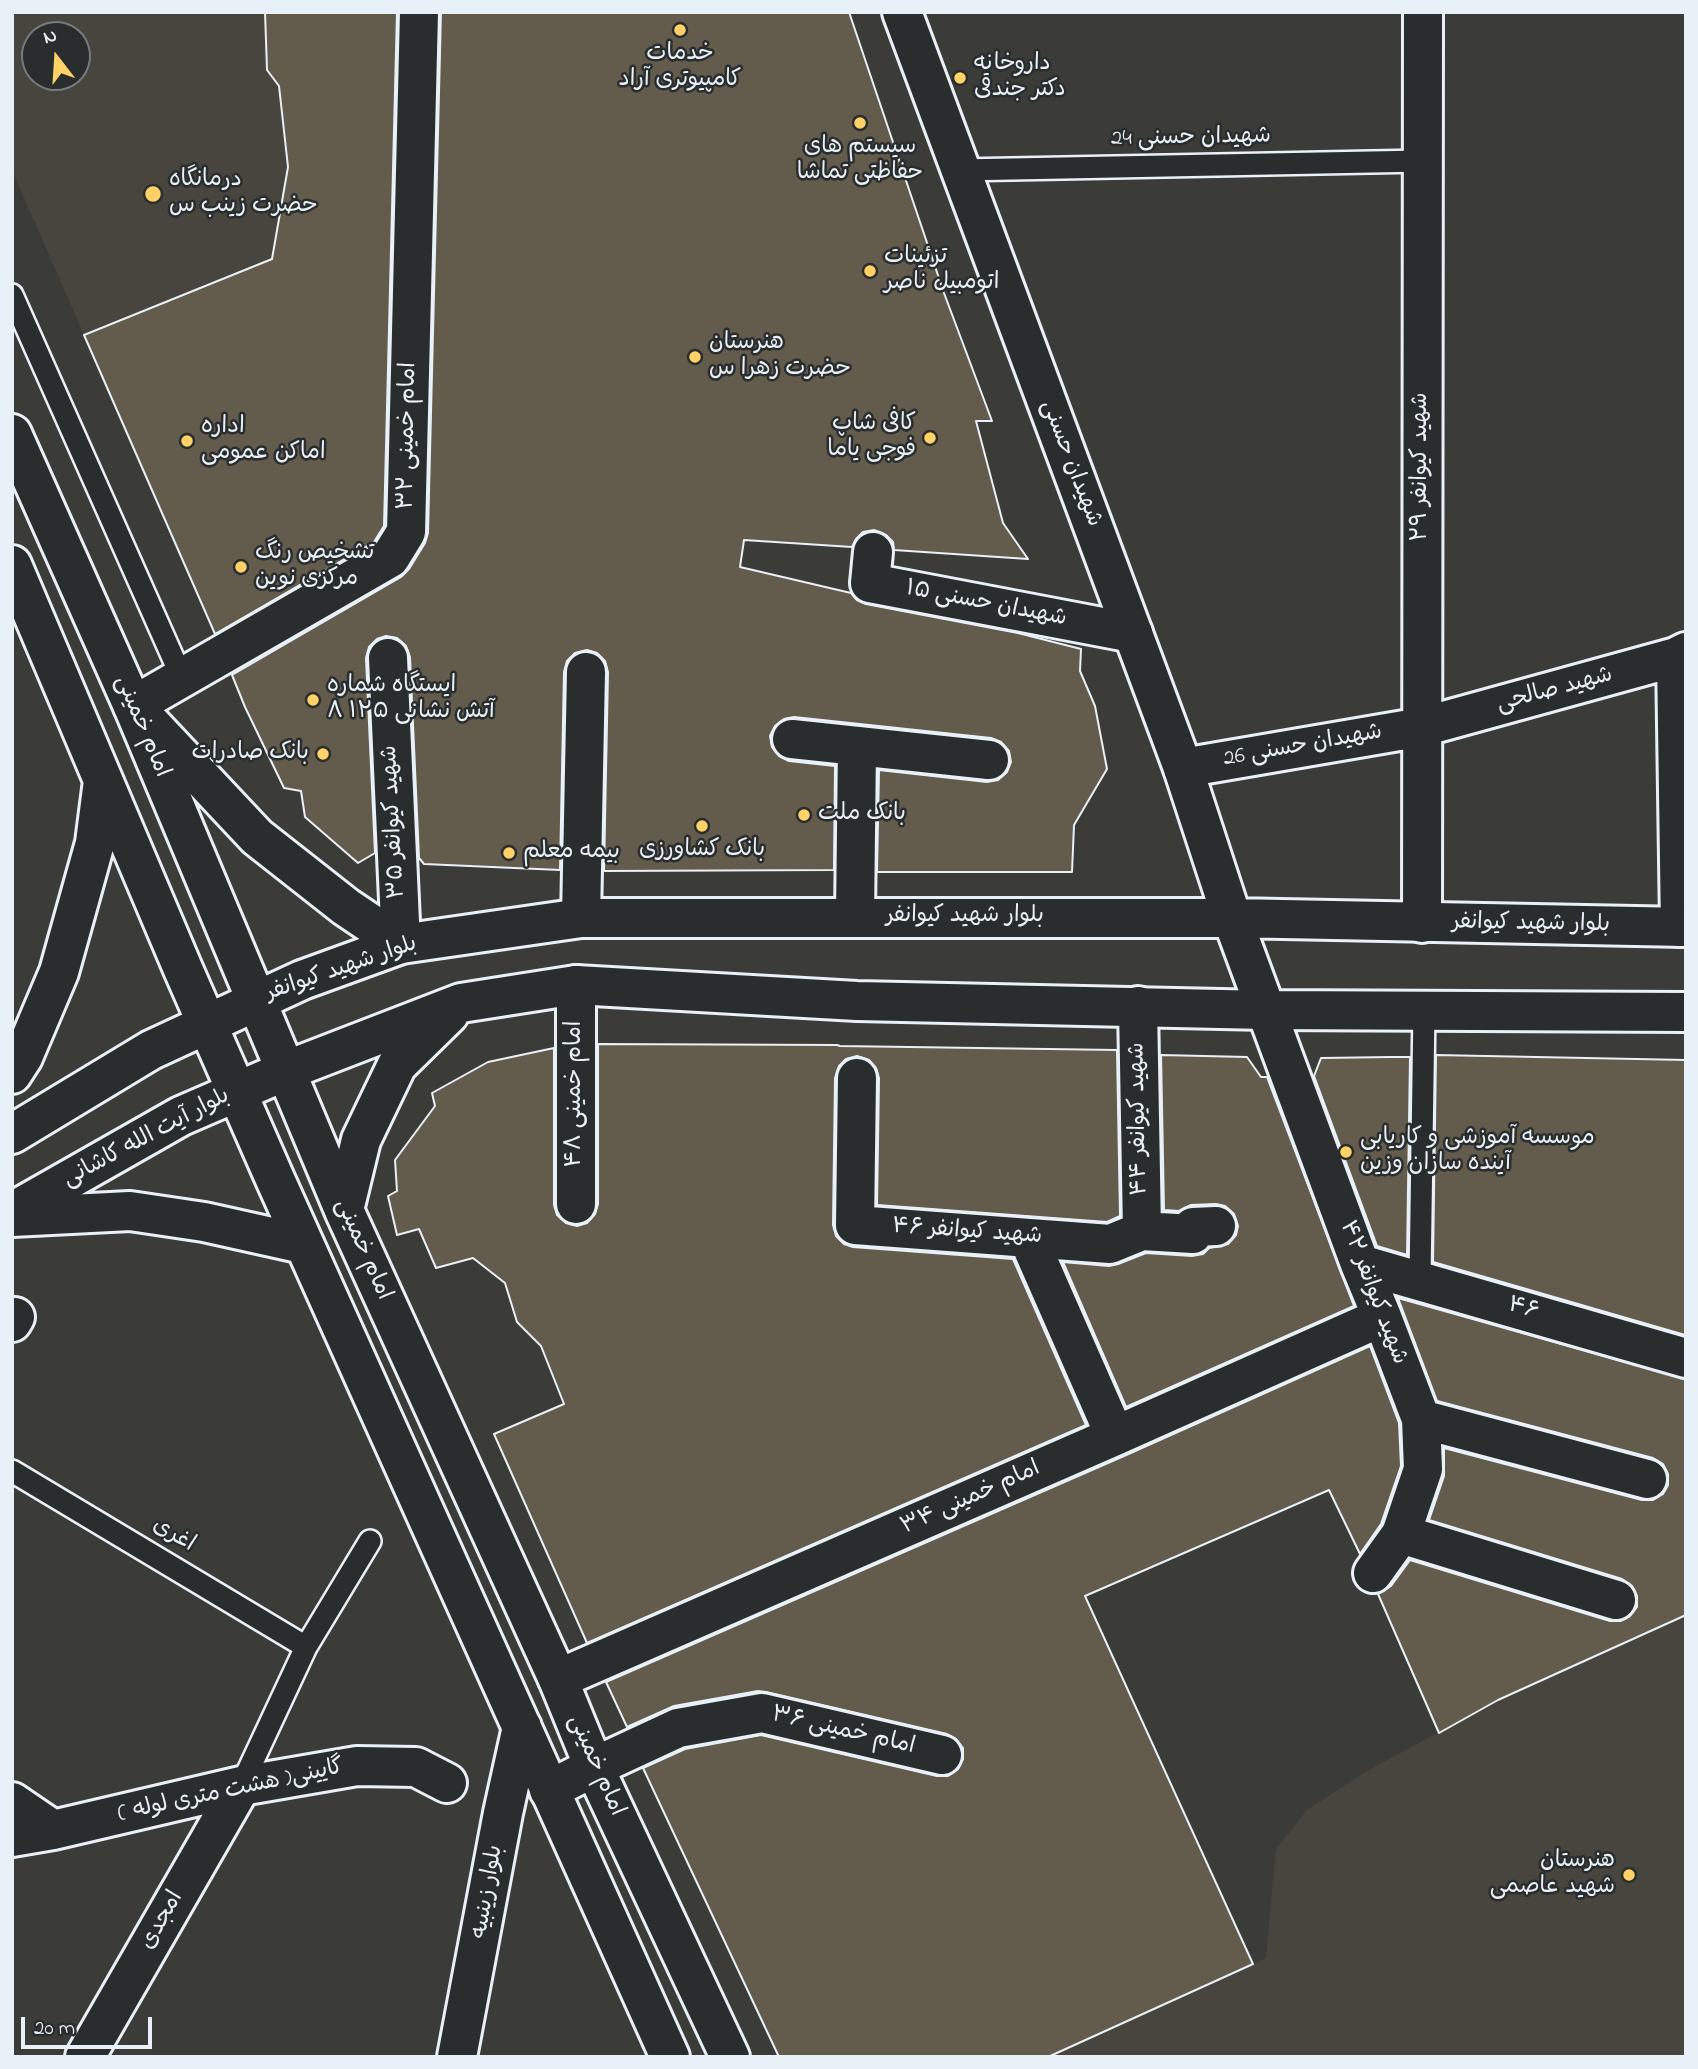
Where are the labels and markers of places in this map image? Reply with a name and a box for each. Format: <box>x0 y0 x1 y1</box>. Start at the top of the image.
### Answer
marker: خدمات کامپیوتری آراد <box>672 22 688 38</box>
place label: خدمات کامپیوتری آراد <box>619 41 741 95</box>
place label: داروخانه دکتر جندقی <box>974 51 1066 105</box>
marker: داروخانه دکتر جندقی <box>952 70 968 86</box>
marker: سیستم های حفاظتی تماشا <box>852 115 868 131</box>
place label: سیستم های حفاظتی تماشا <box>797 134 923 188</box>
place label: درمانگاه حضرت زینب س <box>169 167 318 221</box>
marker: درمانگاه حضرت زینب س <box>143 184 163 204</box>
place label: تزئینات اتومبیل ناصر <box>884 244 999 298</box>
marker: تزئینات اتومبیل ناصر <box>862 263 878 279</box>
place label: هنرستان حضرت زهرا س <box>709 330 851 384</box>
marker: هنرستان حضرت زهرا س <box>687 349 703 365</box>
place label: کافی شاپ فوجی یاما <box>827 411 916 465</box>
place label: اداره اماکن عمومی <box>201 414 326 468</box>
marker: کافی شاپ فوجی یاما <box>922 430 938 446</box>
marker: اداره اماکن عمومی <box>179 433 195 449</box>
place label: تشخیص رنگ مرکزی نوین <box>255 540 374 594</box>
marker: تشخیص رنگ مرکزی نوین <box>233 559 249 575</box>
place label: ایستگاه شماره ۸ آتش نشانی ۱۲۵ <box>327 673 495 727</box>
marker: ایستگاه شماره ۸ آتش نشانی ۱۲۵ <box>305 692 321 708</box>
place label: بانک صادرات <box>191 740 309 768</box>
marker: بانک صادرات <box>315 746 331 762</box>
place label: بانک ملت <box>818 801 906 829</box>
marker: بانک ملت <box>796 807 812 823</box>
marker: بانک کشاورزی <box>694 818 710 834</box>
place label: بانک کشاورزی <box>639 837 765 865</box>
place label: بیمه معلم <box>523 839 620 867</box>
marker: بیمه معلم <box>501 845 517 861</box>
place label: موسسه آموزشی و کاریابی آینده سازان وزین <box>1360 1125 1595 1179</box>
marker: موسسه آموزشی و کاریابی آینده سازان وزین <box>1338 1144 1354 1160</box>
place label: هنرستان شهید عاصمی <box>1490 1848 1615 1902</box>
marker: هنرستان شهید عاصمی <box>1621 1867 1637 1883</box>

